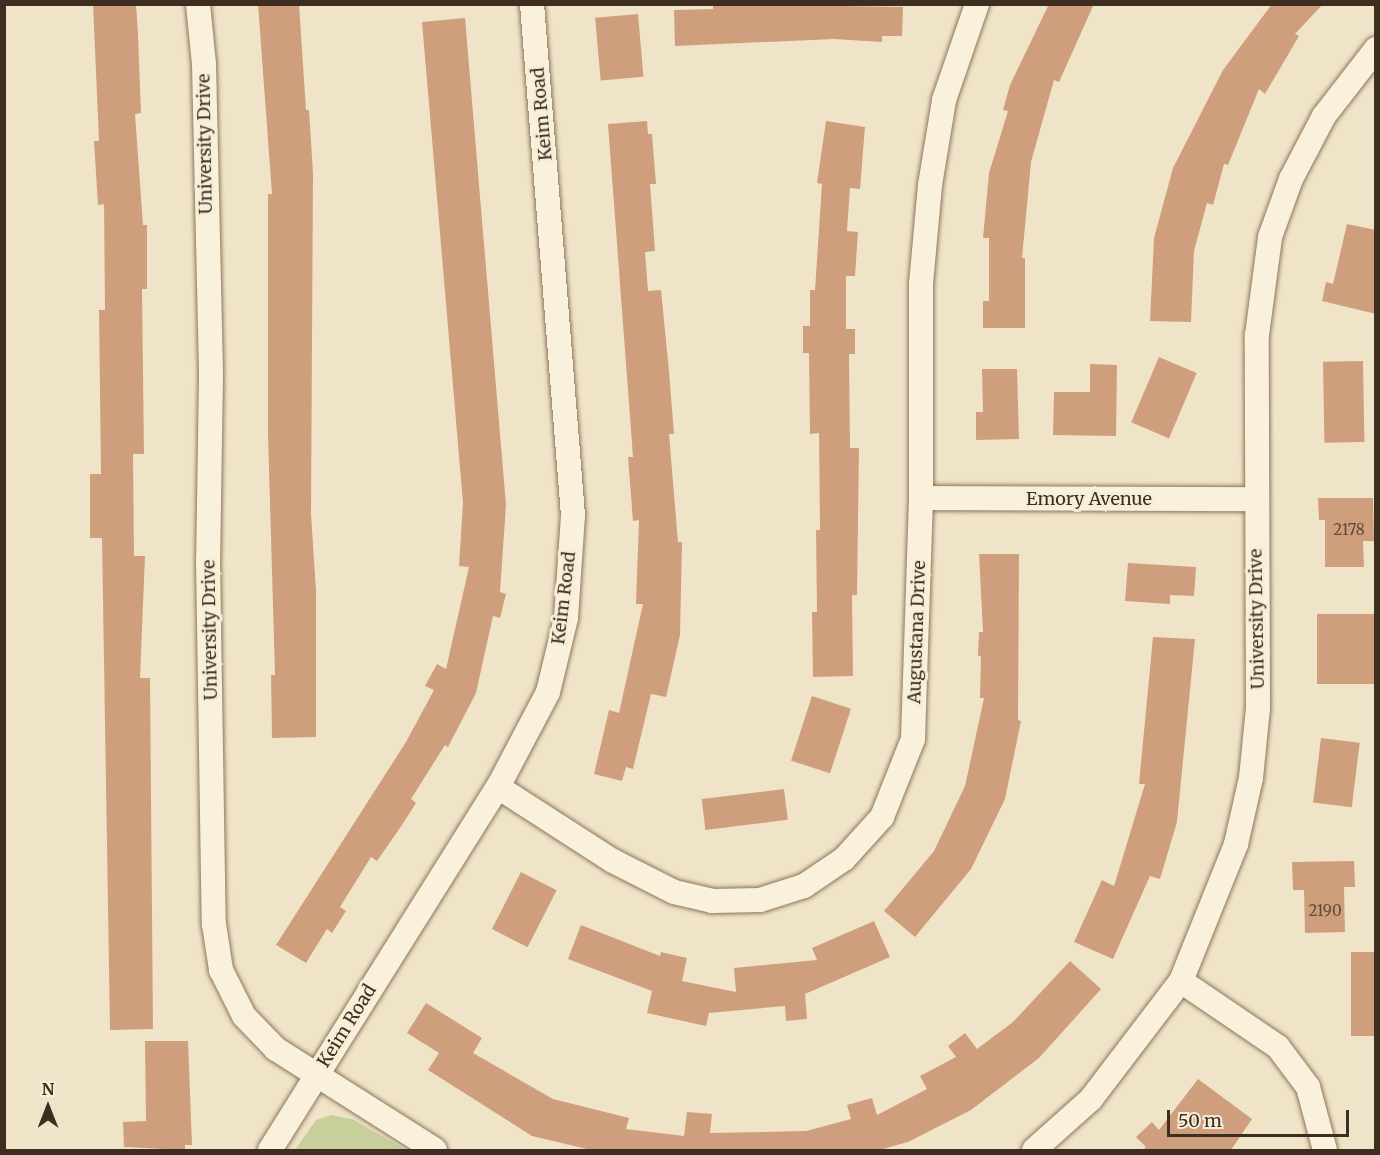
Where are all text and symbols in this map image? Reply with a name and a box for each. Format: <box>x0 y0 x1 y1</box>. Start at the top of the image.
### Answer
street label: Keim Road <box>527 66 557 162</box>
street label: University Drive <box>193 74 217 214</box>
street label: Emory Avenue <box>1026 488 1152 510</box>
house number: 2178 <box>1333 521 1365 539</box>
street label: University Drive <box>1245 549 1269 689</box>
street label: Keim Road <box>548 550 580 646</box>
street label: University Drive <box>198 560 222 700</box>
street label: Augustana Drive <box>904 560 930 704</box>
house number: 2190 <box>1308 902 1342 920</box>
street label: Keim Road <box>313 981 381 1071</box>
north arrow <box>18 1077 78 1137</box>
text: N <box>42 1079 54 1099</box>
scale bar <box>1170 1098 1352 1136</box>
text: 50 m <box>1178 1109 1222 1132</box>

